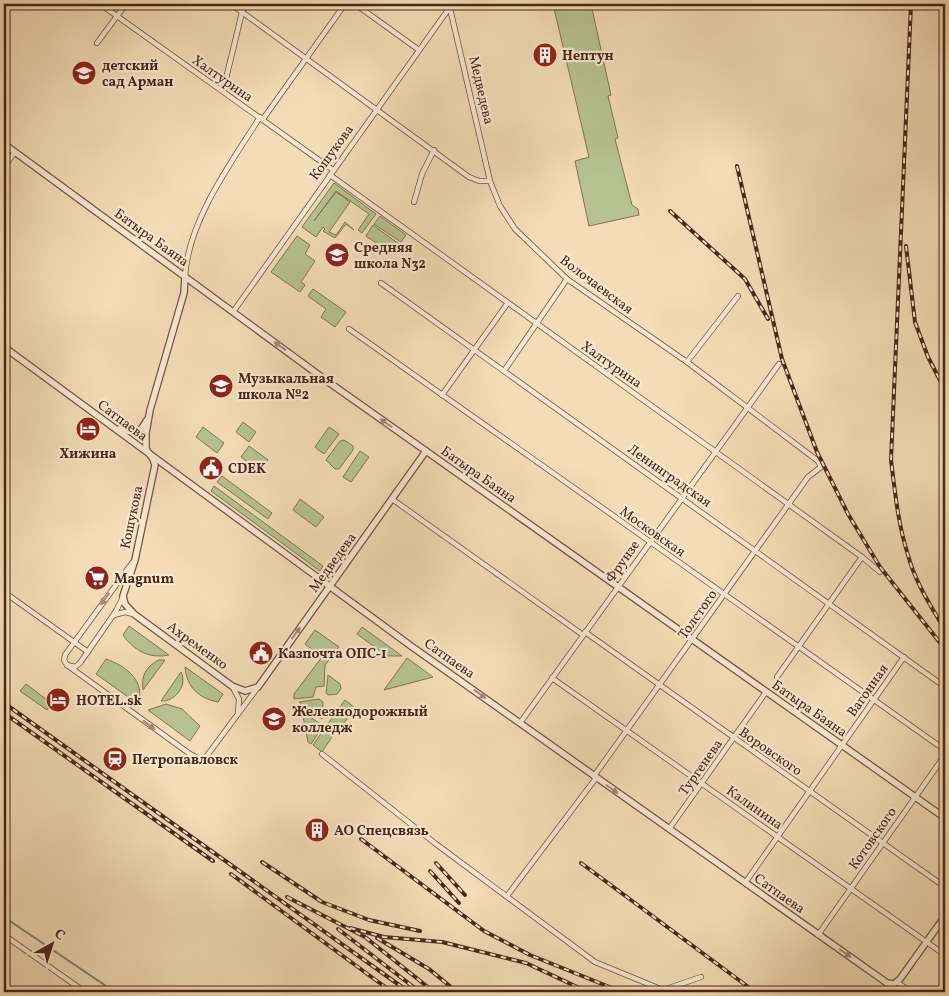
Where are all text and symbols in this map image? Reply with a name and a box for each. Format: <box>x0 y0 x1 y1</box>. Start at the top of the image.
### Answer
building icon: Нептун <box>532 42 558 68</box>
place label: Нептун <box>562 47 614 66</box>
street label: Халтурина <box>188 51 256 107</box>
street label: Медведева <box>463 54 498 126</box>
place label: детский сад Арман <box>102 57 173 92</box>
school or university icon: детский сад Арман <box>71 60 97 86</box>
street label: Кошукова <box>306 121 359 184</box>
street label: Батыра Баяна <box>110 205 192 272</box>
place label: Средняя школа N32 <box>354 239 426 274</box>
school or university icon: Средняя школа N32 <box>324 242 350 268</box>
street label: Волочаевская <box>555 251 637 319</box>
street label: Халтурина <box>577 337 645 393</box>
one-way arrow <box>273 341 287 351</box>
place label: Музыкальная школа №2 <box>238 370 334 405</box>
school or university icon: Музыкальная школа №2 <box>208 373 234 399</box>
street label: Сатпаева <box>93 396 151 446</box>
hotel icon: Хижина <box>75 416 101 442</box>
one-way arrow <box>379 418 393 428</box>
street label: Ленинградская <box>623 440 715 512</box>
street label: Батыра Баяна <box>437 442 520 508</box>
place label: Хижина <box>60 445 117 464</box>
public building icon: CDEK <box>198 455 224 481</box>
place label: CDEK <box>228 460 266 479</box>
street label: Кошукова <box>116 484 148 551</box>
street label: Московская <box>615 503 689 562</box>
street label: Медведева <box>305 529 361 597</box>
street label: Фрунзе <box>602 536 645 587</box>
supermarket icon: Magnum <box>84 565 110 591</box>
place label: Magnum <box>114 570 174 589</box>
street label: Толстого <box>674 586 722 643</box>
one-way arrow <box>100 592 110 606</box>
street label: Ахременко <box>163 618 232 675</box>
one-way arrow <box>291 626 301 640</box>
street label: Сатпаева <box>420 635 478 684</box>
public building icon: Казпочта ОПС-1 <box>248 640 274 666</box>
place label: Казпочта ОПС-1 <box>278 645 387 664</box>
street label: Вагонная <box>843 661 893 721</box>
street label: Батыра Баяна <box>768 676 851 742</box>
hotel icon: HOTEL.sk <box>45 687 71 713</box>
one-way arrow <box>473 689 486 700</box>
place label: HOTEL.sk <box>76 692 143 711</box>
place label: Железнодорожный колледж <box>292 703 428 738</box>
school or university icon: Железнодорожный колледж <box>261 706 287 732</box>
one-way arrow <box>143 720 156 730</box>
street label: Воровского <box>735 723 806 781</box>
street label: Тургенева <box>675 736 728 800</box>
station icon: Петропавловск <box>102 746 128 772</box>
place label: Петропавловск <box>132 751 239 770</box>
street label: Калинина <box>722 782 786 835</box>
one-way arrow <box>605 784 619 794</box>
street label: Котовского <box>845 804 902 874</box>
building icon: АО Спецсвязь <box>304 817 330 843</box>
place label: АО Спецсвязь <box>334 822 429 841</box>
street label: Сатпаева <box>750 870 808 919</box>
north arrow <box>28 918 78 968</box>
text: С <box>50 925 69 945</box>
one-way arrow <box>838 948 851 958</box>

